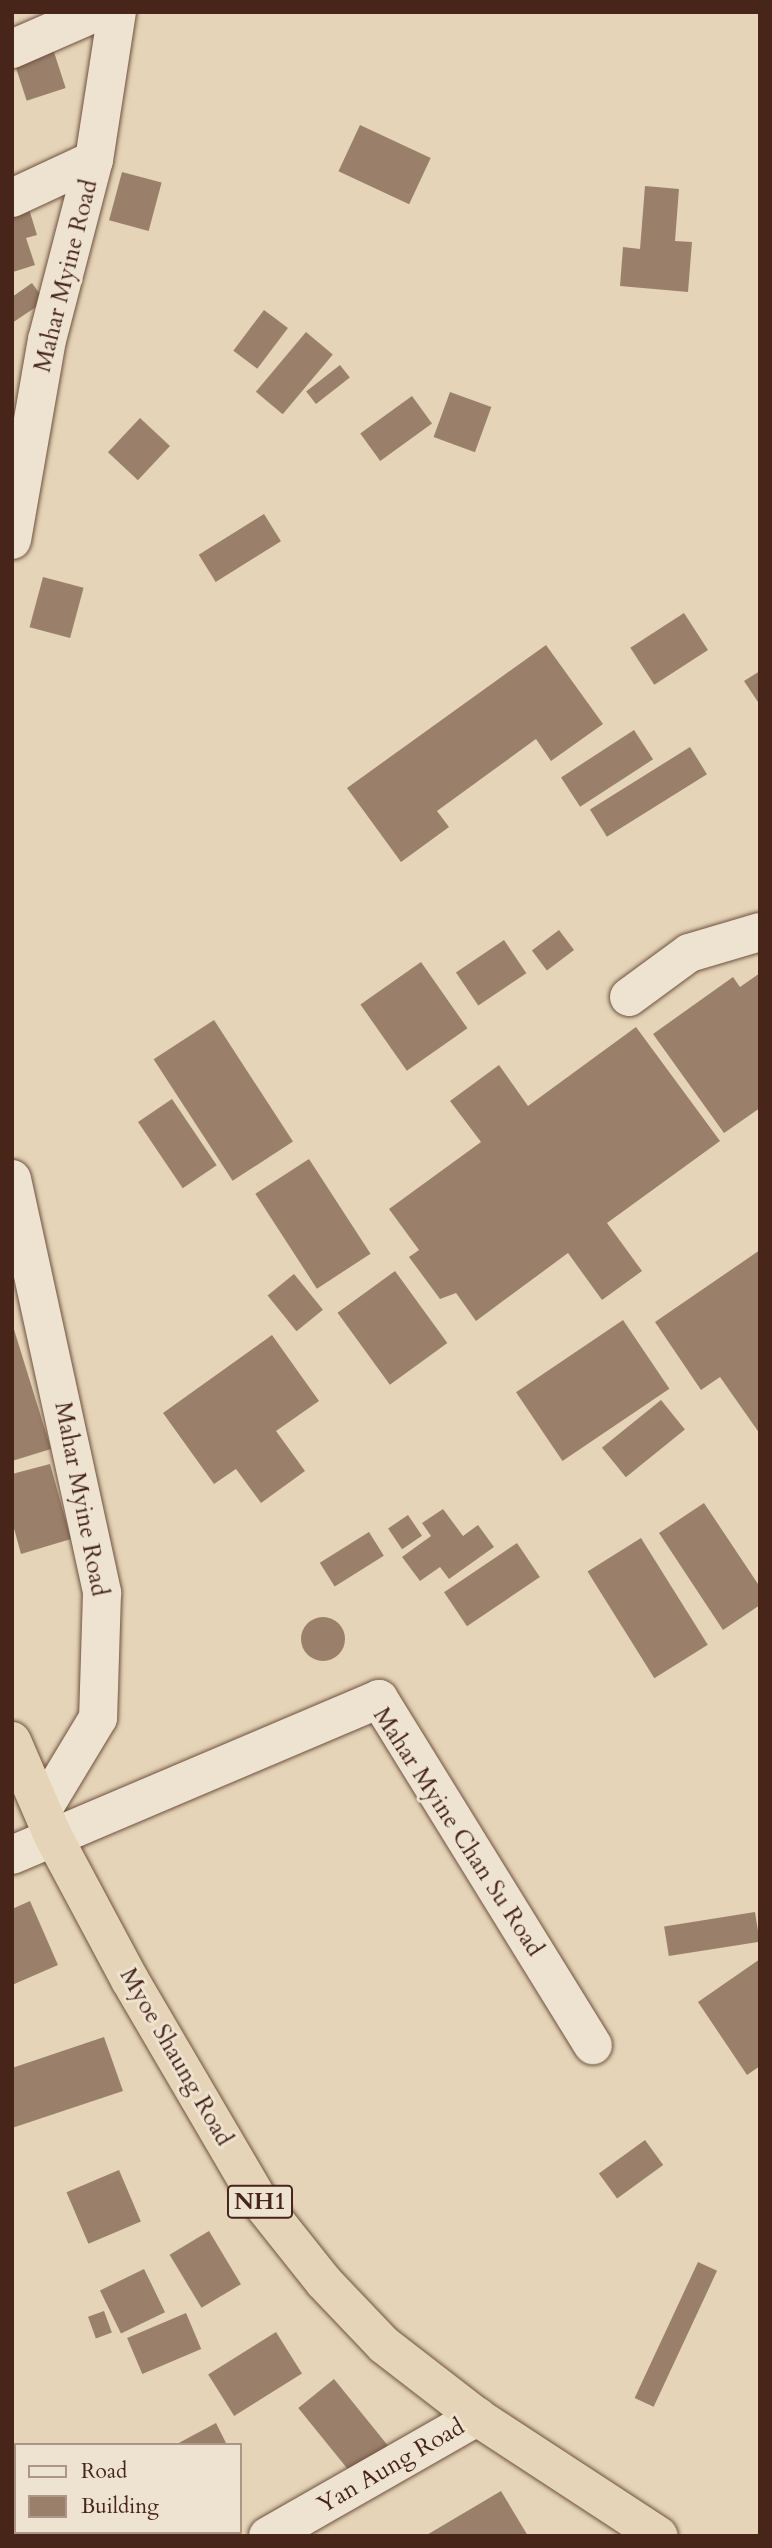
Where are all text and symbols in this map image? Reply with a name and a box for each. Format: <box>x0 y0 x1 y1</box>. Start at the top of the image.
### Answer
street label: Mahar Myine Road <box>28 177 104 375</box>
street label: Mahar Myine Road <box>48 1399 114 1599</box>
street label: Mahar Myine Chan Su Road <box>367 1702 549 1962</box>
street label: Myoe Shaung Road <box>113 1963 239 2151</box>
road number: NH1 <box>227 2182 293 2222</box>
street label: Yan Aung Road <box>312 2412 470 2520</box>
legend <box>14 2443 242 2534</box>
text: Road <box>81 2457 127 2486</box>
text: Building <box>81 2492 159 2521</box>

